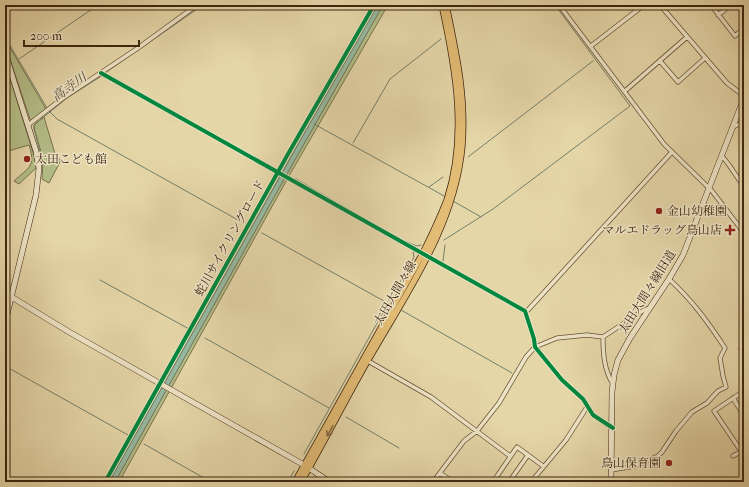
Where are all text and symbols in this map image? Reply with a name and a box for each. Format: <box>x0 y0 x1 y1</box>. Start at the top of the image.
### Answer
scale bar <box>24 22 139 48</box>
text: 200 m <box>30 29 62 43</box>
water label: 高寺川 <box>49 68 91 105</box>
place label: 太田こども館 <box>35 152 107 166</box>
marker: 太田こども館 <box>22 154 32 164</box>
street label: 蛇川サイクリングロード <box>192 177 268 299</box>
place label: 金山幼稚園 <box>667 204 727 218</box>
marker: 金山幼稚園 <box>654 206 664 216</box>
place label: マルエドラッグ鳥山店 <box>602 223 722 237</box>
marker: マルエドラッグ鳥山店 <box>725 225 735 235</box>
street label: 太田大間々線旧道 <box>616 248 678 336</box>
street label: 太田大間々線 <box>371 258 419 328</box>
one-way arrow <box>326 425 333 437</box>
place label: 鳥山保育園 <box>601 456 661 470</box>
marker: 鳥山保育園 <box>664 458 674 468</box>

